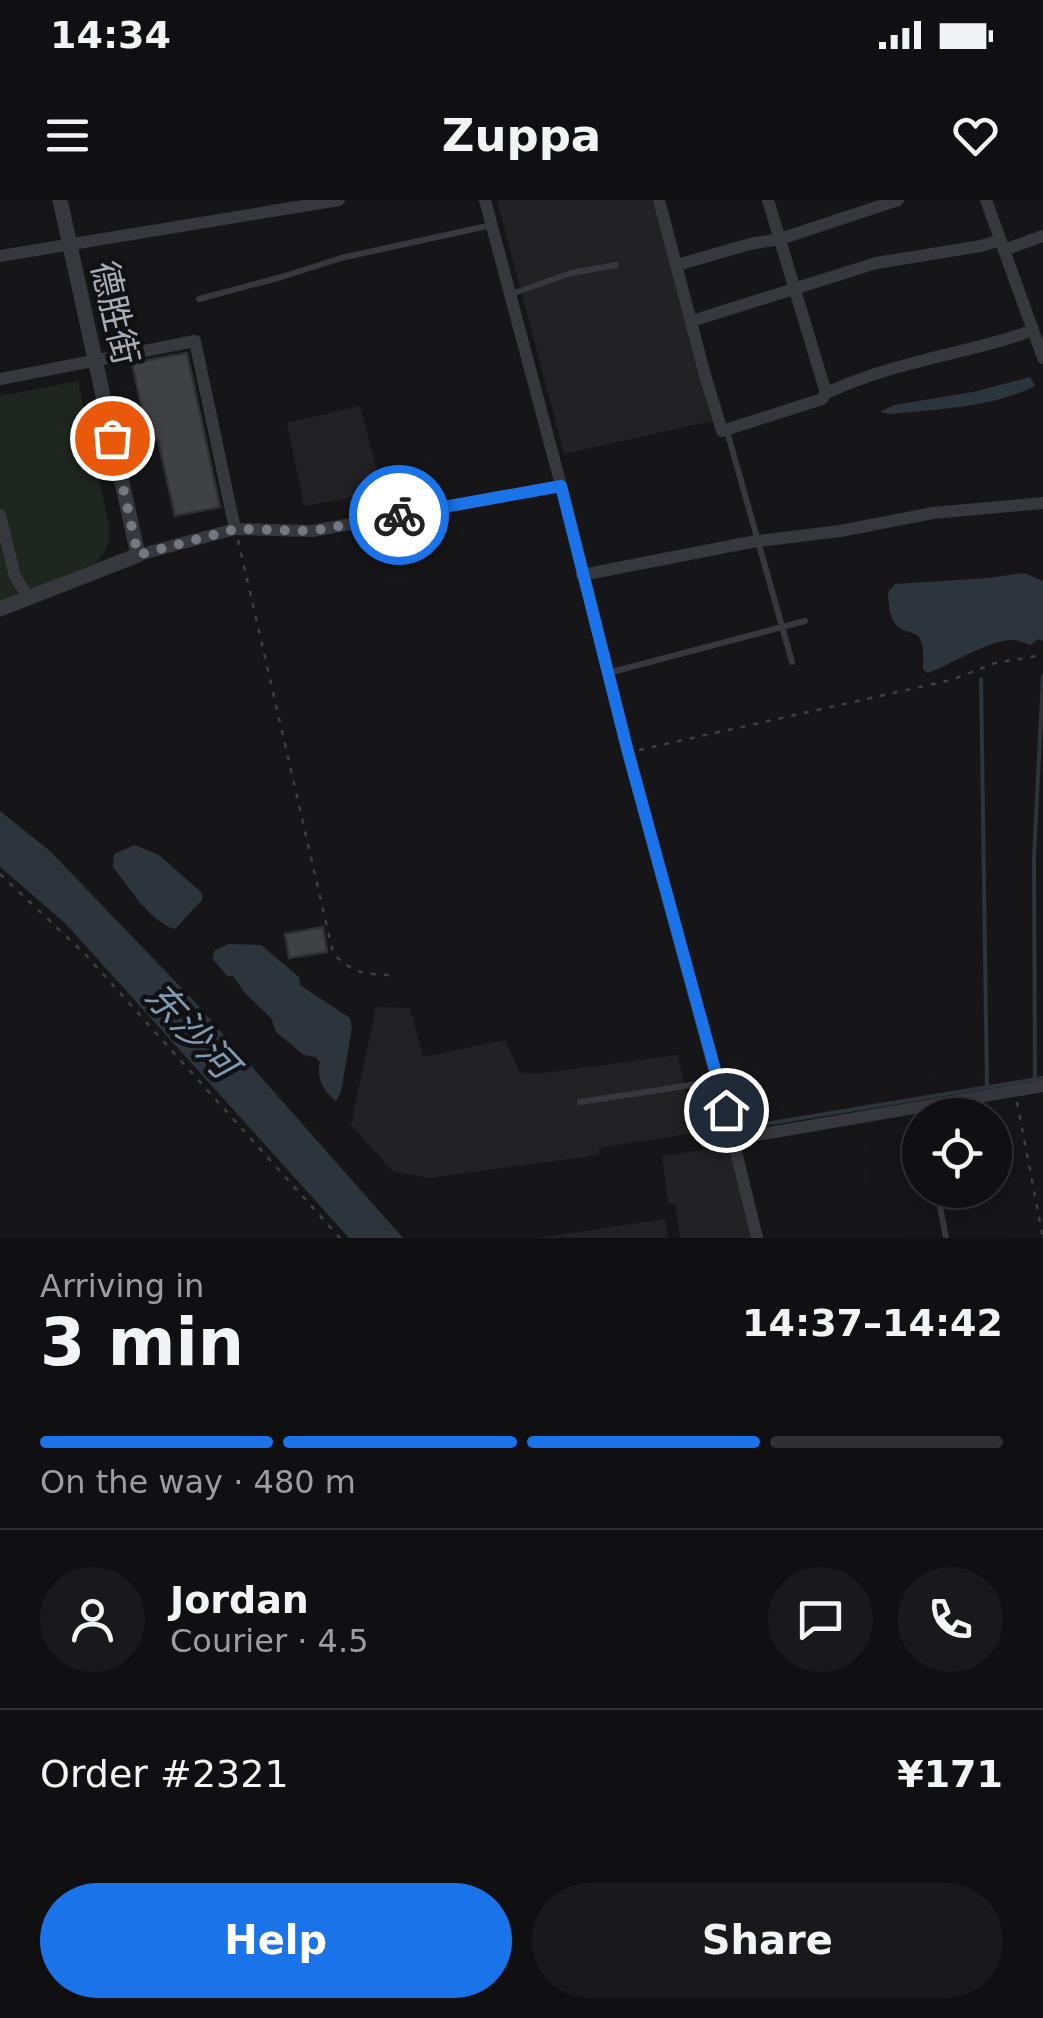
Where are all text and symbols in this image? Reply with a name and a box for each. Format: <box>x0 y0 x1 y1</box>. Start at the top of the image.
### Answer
text: 14:34 <box>50 13 171 57</box>
icon: menu <box>40 108 95 163</box>
icon: heart <box>948 108 1003 163</box>
text: Zuppa <box>442 109 601 162</box>
street label: 德胜街 <box>84 257 146 369</box>
pin <box>70 396 155 481</box>
icon: bag <box>85 411 140 466</box>
courier <box>349 465 449 565</box>
icon: bike <box>372 488 427 543</box>
water label: 东沙河 <box>136 973 251 1092</box>
pin <box>684 1068 769 1153</box>
icon: home <box>699 1083 754 1138</box>
map controls <box>902 1098 1012 1208</box>
button: locate <box>902 1098 1012 1208</box>
text: Arriving in <box>40 1267 204 1305</box>
text: 14:37–14:42 <box>742 1301 1003 1345</box>
text: 3 min <box>40 1305 244 1380</box>
text: On the way · 480 m <box>40 1463 356 1501</box>
button: person <box>40 1567 145 1672</box>
button: chat <box>768 1567 873 1672</box>
button: phone <box>898 1567 1003 1672</box>
text: Jordan <box>170 1578 309 1622</box>
text: Courier · 4.5 <box>170 1622 369 1660</box>
text: Order #2321 <box>40 1752 289 1796</box>
text: ¥171 <box>897 1752 1003 1796</box>
button: Help <box>40 1883 512 1998</box>
button: Share <box>532 1883 1003 1998</box>

